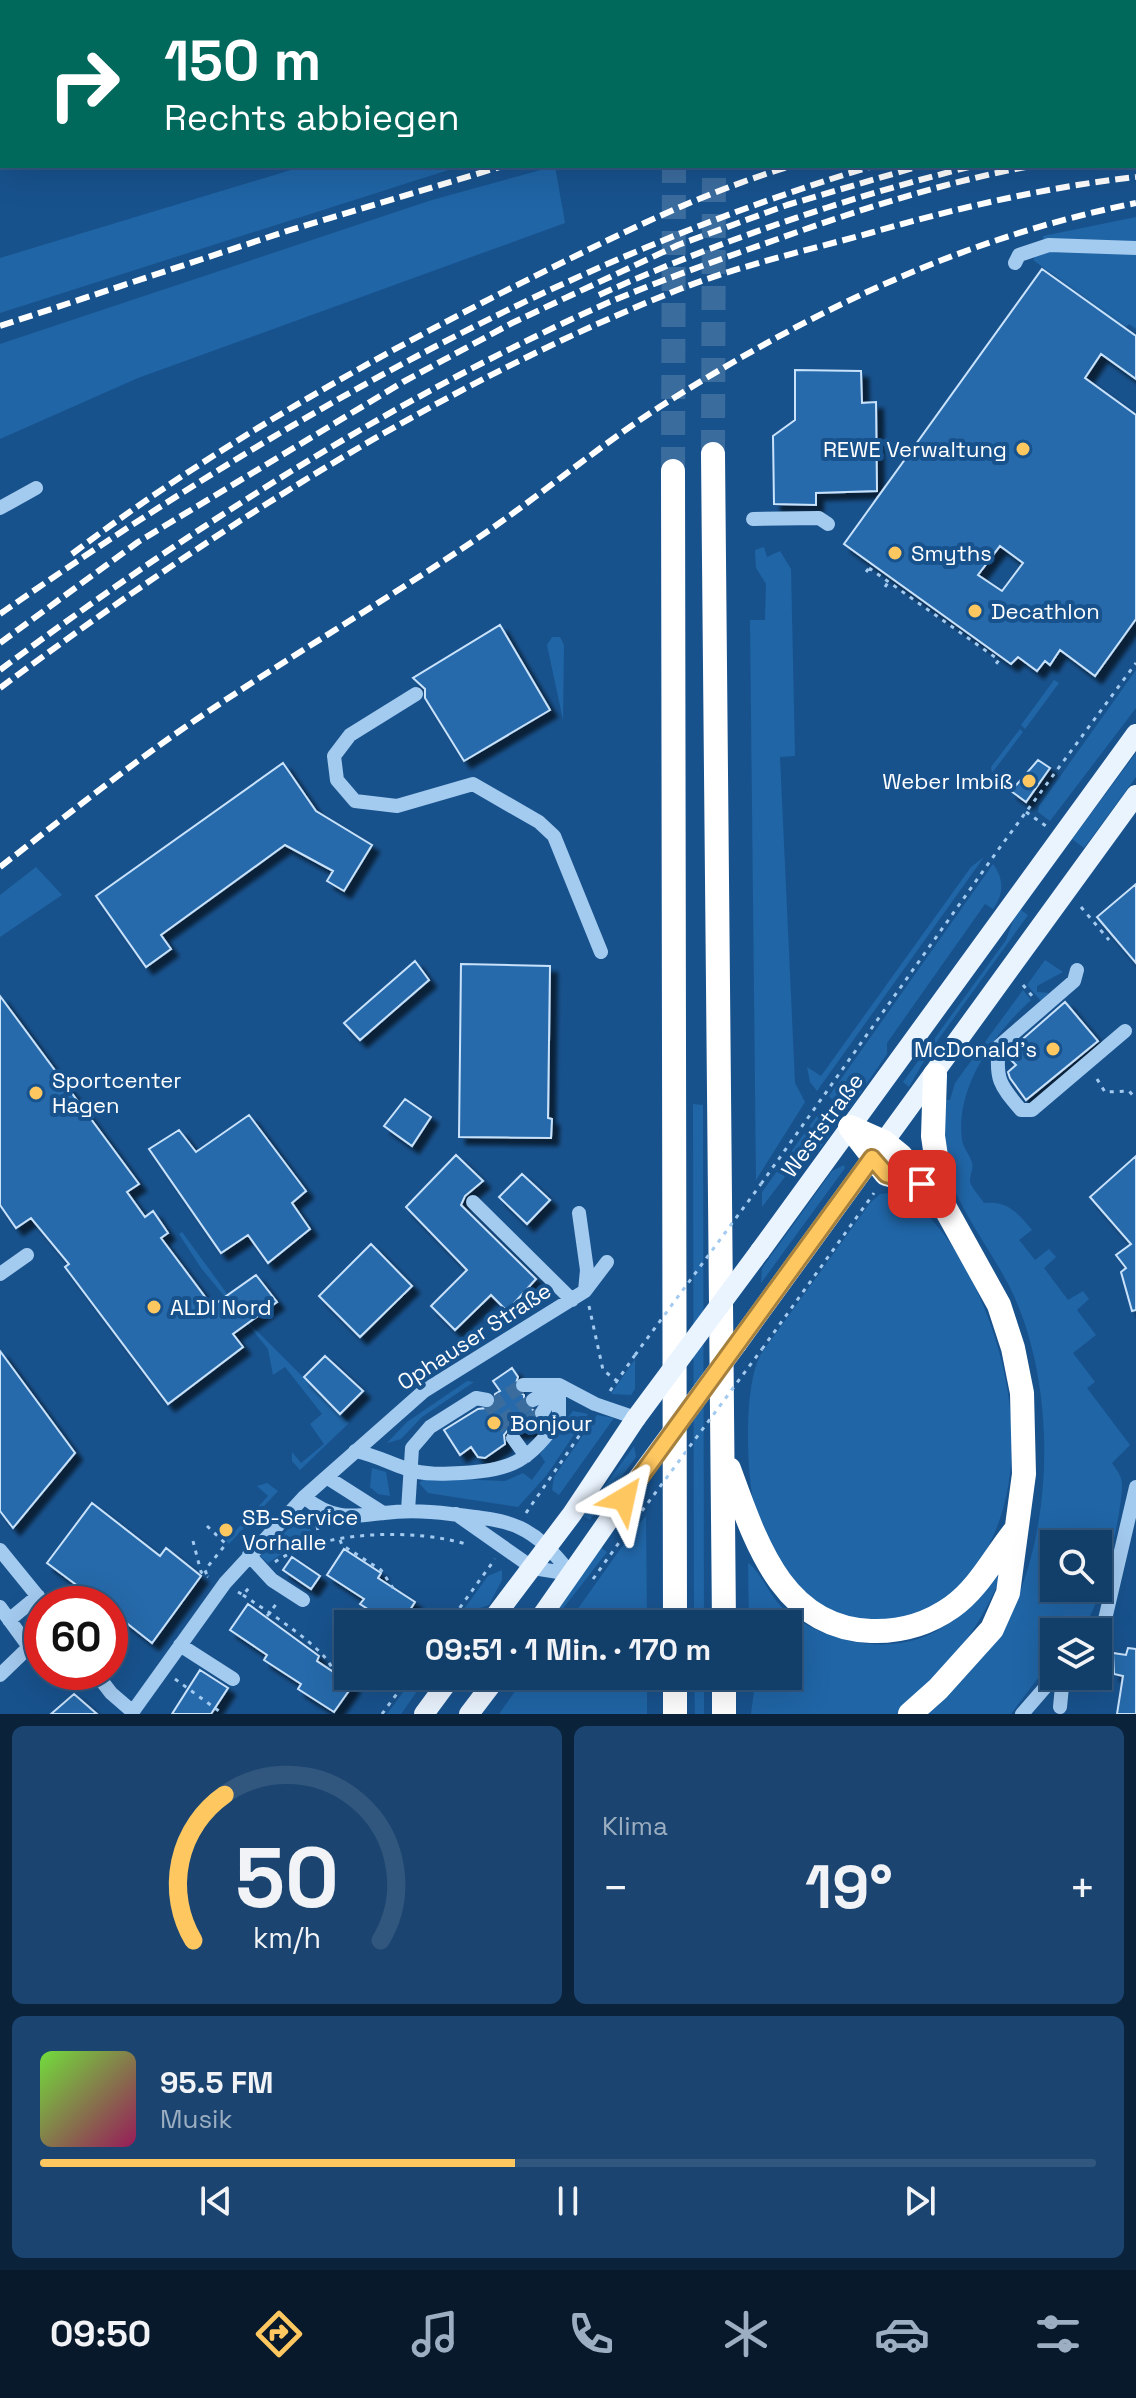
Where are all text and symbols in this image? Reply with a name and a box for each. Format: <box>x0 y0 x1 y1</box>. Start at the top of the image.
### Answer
text: 150 m <box>164 25 321 96</box>
icon: right <box>32 32 136 136</box>
text: Rechts abbiegen <box>164 95 460 141</box>
place label: REWE Verwaltung <box>823 435 1007 463</box>
marker: REWE Verwaltung <box>1014 440 1032 458</box>
place label: Smyths <box>911 539 992 567</box>
marker: Smyths <box>886 544 904 562</box>
place label: Decathlon <box>991 597 1100 625</box>
marker: Decathlon <box>966 602 984 620</box>
place label: Weber Imbiß <box>882 767 1013 795</box>
marker: Weber Imbiß <box>1020 772 1038 790</box>
place label: McDonald's <box>914 1035 1037 1063</box>
marker: McDonald's <box>1044 1040 1062 1058</box>
place label: Sportcenter Hagen <box>52 1066 182 1119</box>
street label: Weststraße <box>775 1067 869 1183</box>
marker: Sportcenter Hagen <box>27 1084 45 1102</box>
pin <box>888 1150 956 1218</box>
icon: arrive <box>900 1162 944 1206</box>
street label: Ophauser Straße <box>392 1276 556 1396</box>
place label: ALDI Nord <box>170 1293 272 1321</box>
marker: ALDI Nord <box>145 1298 163 1316</box>
place label: Bonjour <box>510 1409 592 1437</box>
marker: Bonjour <box>485 1414 503 1432</box>
position arrow <box>582 1457 666 1541</box>
place label: SB-Service Vorhalle <box>242 1503 358 1556</box>
marker: SB-Service Vorhalle <box>217 1521 235 1539</box>
map controls <box>1040 1530 1112 1690</box>
button: search <box>1040 1530 1112 1602</box>
speed limit sign: 60 <box>24 1586 128 1690</box>
button: layers <box>1040 1618 1112 1690</box>
text: 09:51 · 1 Min. · 170 m <box>425 1630 711 1669</box>
text: Klima <box>602 1809 668 1843</box>
text: 50 <box>235 1825 339 1931</box>
text: 19° <box>805 1849 893 1926</box>
text: − <box>602 1860 629 1916</box>
text: + <box>1069 1860 1096 1916</box>
text: km/h <box>253 1920 321 1956</box>
text: 95.5 FM <box>160 2063 274 2102</box>
text: Musik <box>160 2102 232 2136</box>
icon: previous <box>194 2179 238 2223</box>
icon: pause <box>546 2179 590 2223</box>
icon: next <box>898 2179 942 2223</box>
icon: directions <box>251 2306 307 2362</box>
icon: music <box>407 2306 463 2362</box>
icon: phone <box>563 2306 619 2362</box>
icon: climate <box>718 2306 774 2362</box>
icon: car <box>874 2306 930 2362</box>
icon: filters <box>1030 2306 1086 2362</box>
text: 09:50 <box>50 2311 151 2357</box>

